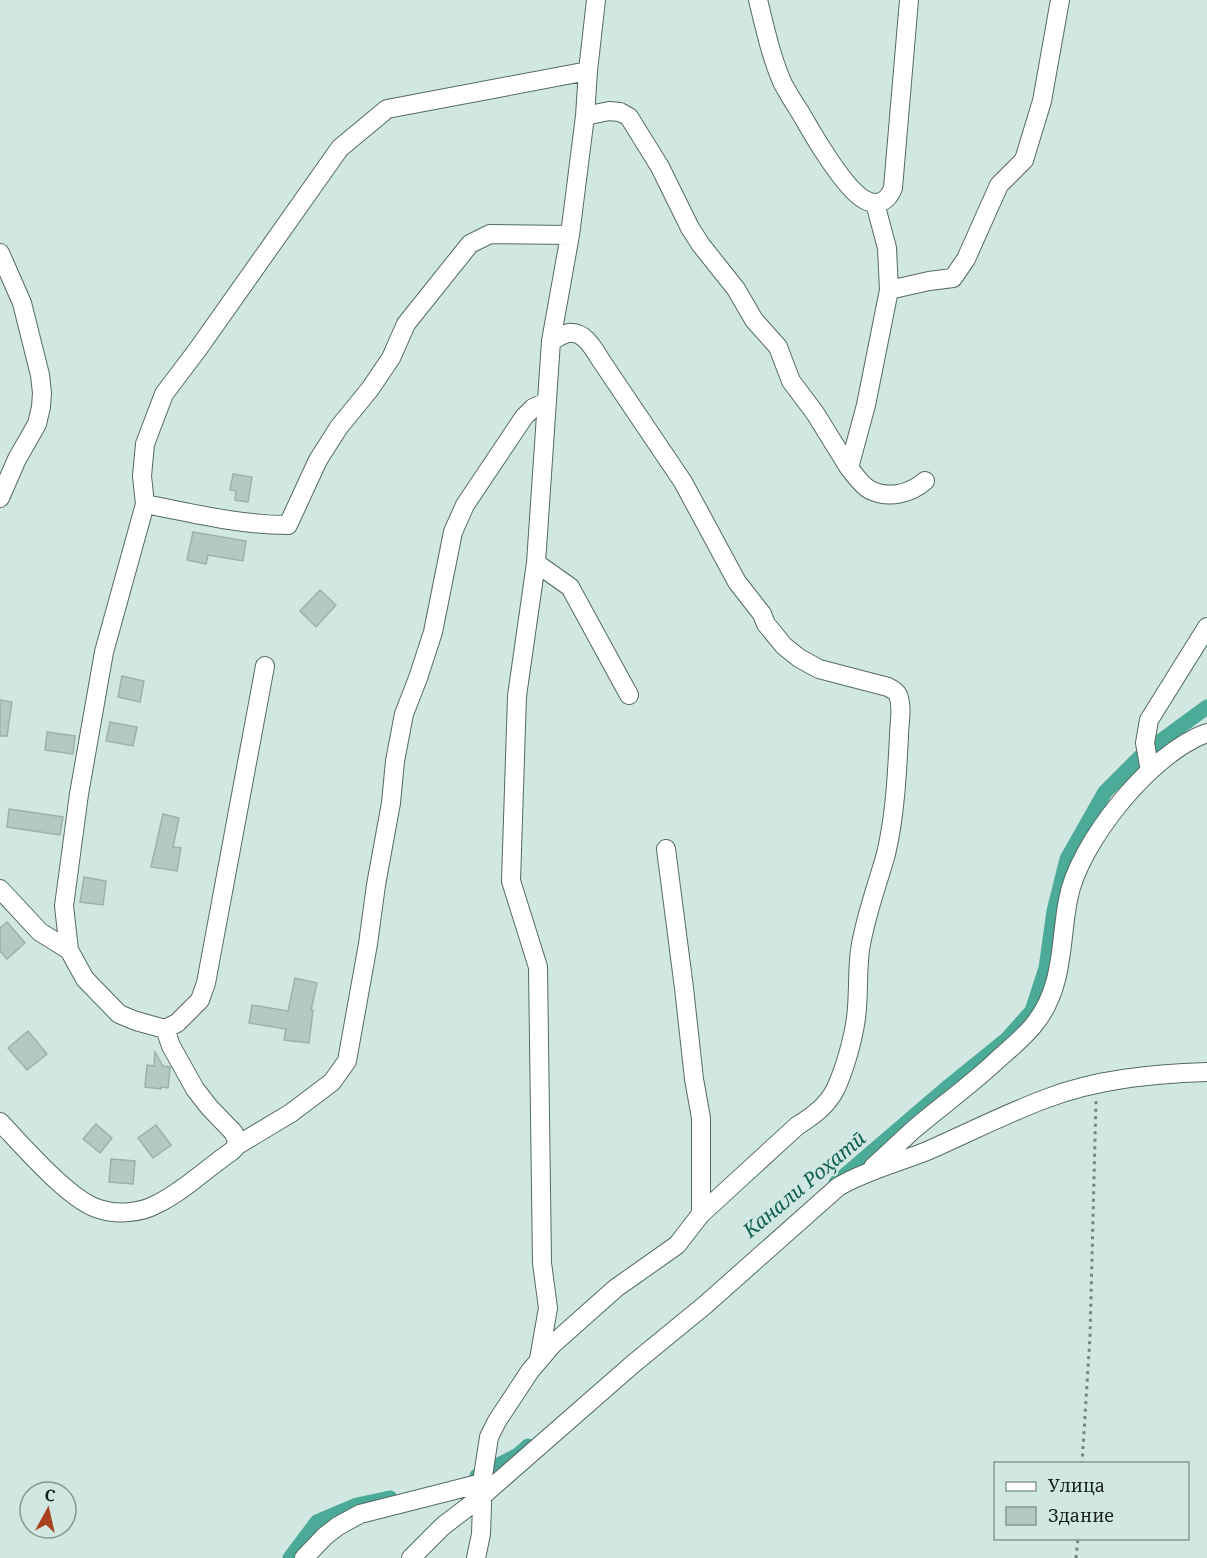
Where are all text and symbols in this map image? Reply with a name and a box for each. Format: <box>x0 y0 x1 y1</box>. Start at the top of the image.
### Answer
water label: Канали Роҳатӣ <box>736 1125 871 1244</box>
legend <box>994 1462 1189 1540</box>
text: Улица <box>1048 1473 1105 1497</box>
north arrow <box>18 1480 78 1540</box>
text: С <box>43 1484 57 1507</box>
text: Здание <box>1048 1503 1114 1527</box>

